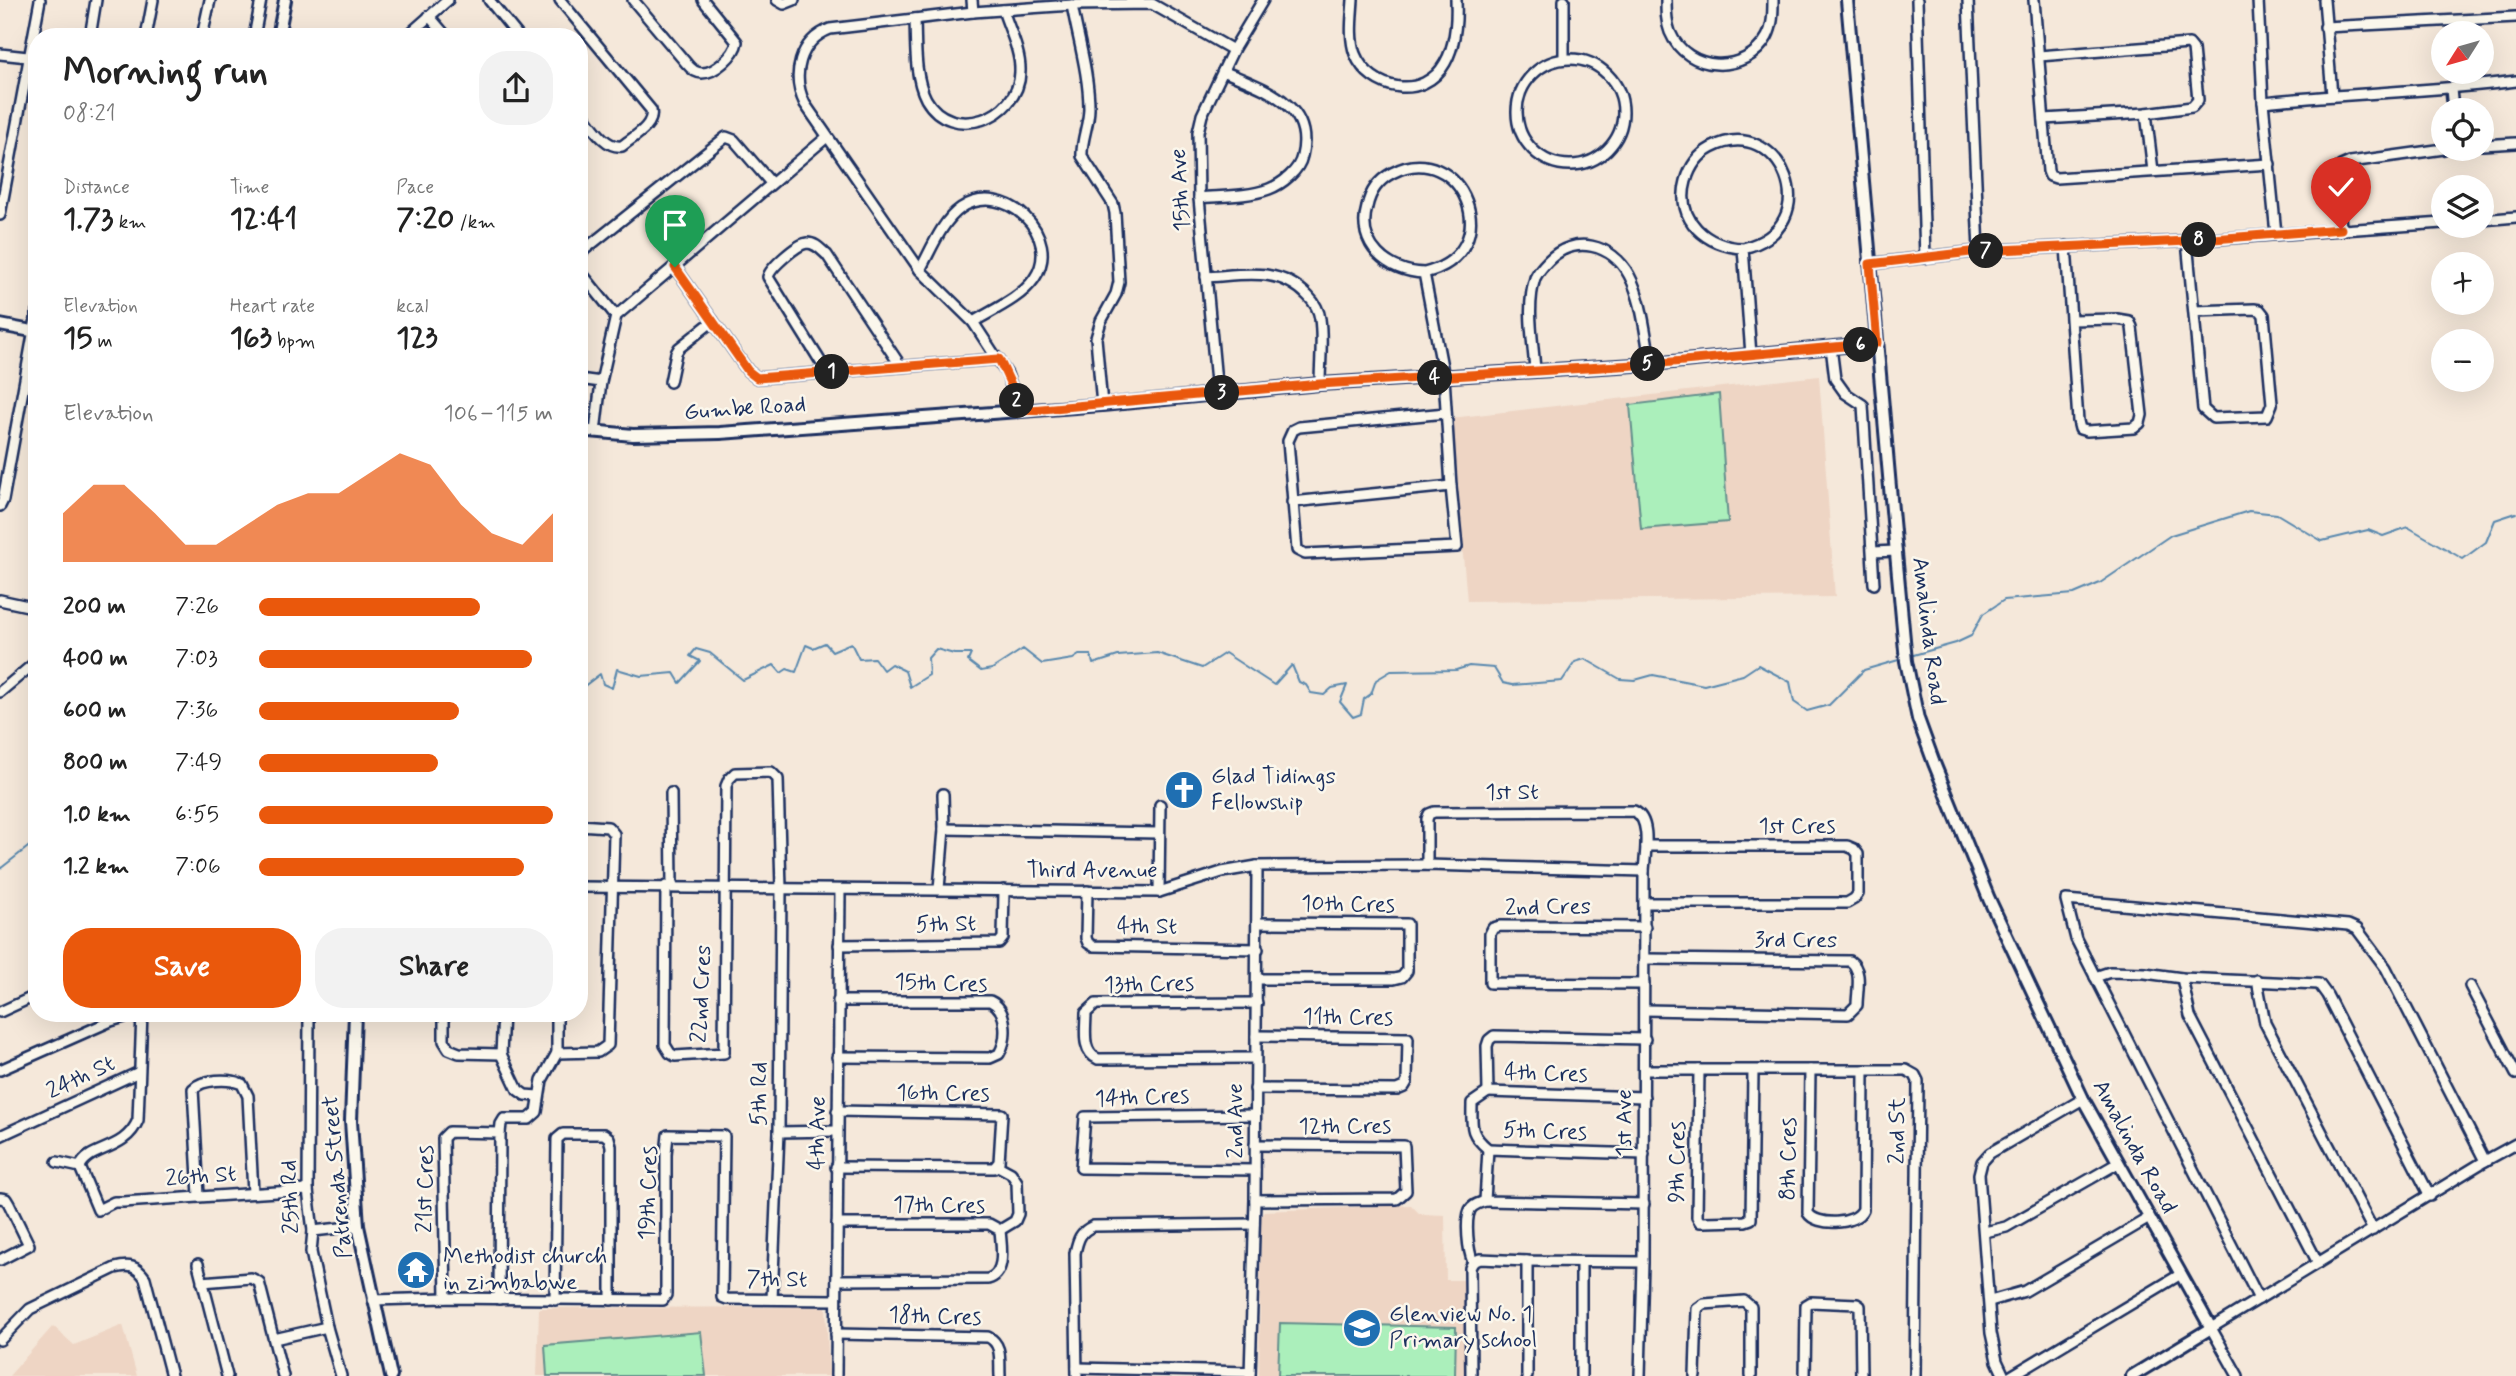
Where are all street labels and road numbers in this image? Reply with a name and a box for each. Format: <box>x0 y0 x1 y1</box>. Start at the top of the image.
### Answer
street label: 15th Ave <box>1164 148 1198 232</box>
street label: Gumbe Road <box>683 390 807 428</box>
street label: Amalinda Road <box>1904 555 1952 707</box>
street label: 1st St <box>1485 778 1539 808</box>
street label: 1st Cres <box>1758 812 1836 842</box>
street label: Third Avenue <box>1026 856 1158 886</box>
street label: 10th Cres <box>1301 889 1395 921</box>
street label: 2nd Cres <box>1505 892 1591 924</box>
street label: 5th St <box>915 909 977 941</box>
street label: 4th St <box>1117 911 1177 943</box>
street label: 3rd Cres <box>1755 926 1837 956</box>
street label: 22nd Cres <box>684 944 720 1044</box>
street label: 15th Cres <box>894 967 988 1001</box>
street label: 13th Cres <box>1104 969 1194 1001</box>
street label: 11th Cres <box>1302 1002 1394 1034</box>
street label: 24th St <box>42 1049 120 1107</box>
street label: 4th Cres <box>1504 1058 1588 1090</box>
street label: 5th Rd <box>744 1062 776 1126</box>
street label: Amalinda Road <box>2085 1075 2183 1219</box>
street label: 16th Cres <box>896 1078 990 1110</box>
street label: 14th Cres <box>1094 1081 1190 1115</box>
street label: 2nd Ave <box>1221 1083 1251 1159</box>
street label: 1st Ave <box>1610 1089 1640 1157</box>
street label: Patrenda Street <box>316 1094 360 1260</box>
street label: 4th Ave <box>802 1096 834 1170</box>
street label: 2nd St <box>1882 1097 1914 1165</box>
street label: 12th Cres <box>1299 1112 1391 1142</box>
street label: 5th Cres <box>1502 1116 1588 1148</box>
street label: 8th Cres <box>1773 1117 1805 1201</box>
street label: 9th Cres <box>1662 1121 1694 1203</box>
street label: 21st Cres <box>410 1145 442 1233</box>
street label: 19th Cres <box>632 1145 666 1241</box>
street label: 25th Rd <box>275 1159 307 1235</box>
street label: 26th St <box>165 1160 237 1194</box>
street label: 17th Cres <box>893 1190 985 1222</box>
street label: 7th St <box>746 1264 808 1296</box>
street label: 18th Cres <box>888 1300 982 1334</box>

